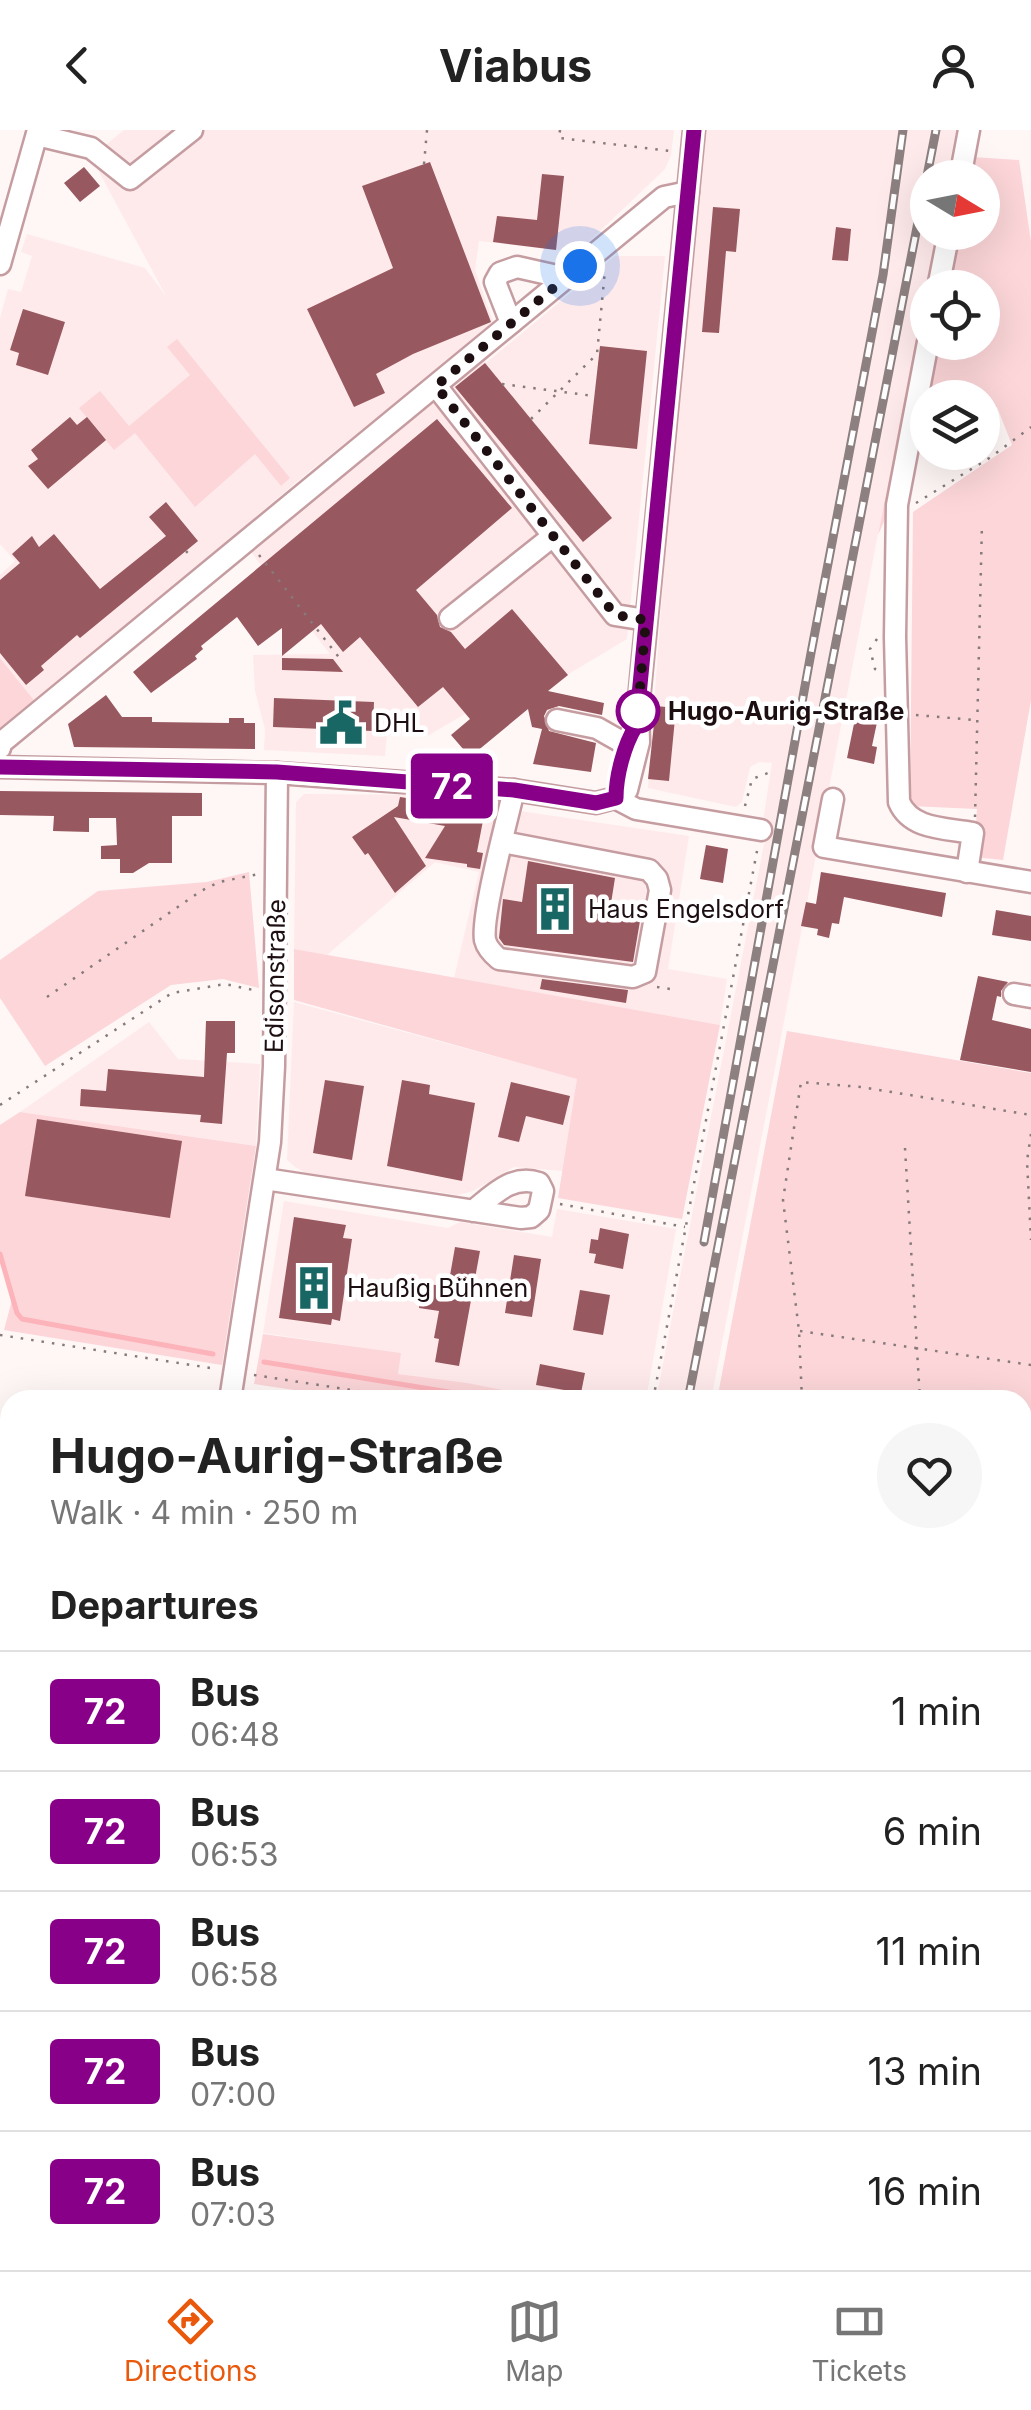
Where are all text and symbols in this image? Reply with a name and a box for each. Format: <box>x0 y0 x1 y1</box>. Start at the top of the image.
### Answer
icon: back <box>50 38 105 93</box>
text: Viabus <box>439 38 592 93</box>
icon: person <box>926 38 981 93</box>
north arrow <box>910 160 1000 250</box>
map controls <box>910 160 1000 470</box>
your location <box>555 241 605 291</box>
button: locate <box>910 270 1000 360</box>
button: layers <box>910 380 1000 470</box>
marker: Hugo-Aurig-Straße <box>617 690 659 732</box>
place label: Hugo-Aurig-Straße <box>668 696 904 726</box>
public building icon: DHL <box>317 699 365 747</box>
place label: DHL <box>374 708 425 738</box>
line badge: 72 <box>407 754 497 818</box>
text: 72 <box>431 765 473 807</box>
building icon: Haus Engelsdorf <box>531 885 579 933</box>
place label: Haus Engelsdorf <box>588 894 784 924</box>
street label: Edisonstraße <box>259 899 291 1053</box>
building icon: Haußig Bühnen <box>290 1264 338 1312</box>
place label: Haußig Bühnen <box>347 1273 528 1303</box>
button: heart <box>877 1423 982 1528</box>
text: Hugo-Aurig-Straße <box>50 1426 504 1485</box>
text: Walk · 4 min · 250 m <box>50 1493 358 1532</box>
text: Departures <box>50 1582 259 1628</box>
text: Bus <box>190 1669 260 1715</box>
text: 1 min <box>891 1688 982 1734</box>
text: 72 <box>84 1690 126 1732</box>
text: 06:48 <box>190 1715 280 1754</box>
text: Bus <box>190 1789 260 1835</box>
text: 6 min <box>883 1808 982 1854</box>
text: 72 <box>84 1810 126 1852</box>
text: 06:53 <box>190 1835 278 1874</box>
text: Bus <box>190 1909 260 1955</box>
text: 11 min <box>875 1928 982 1974</box>
text: 72 <box>84 1930 126 1972</box>
text: 06:58 <box>190 1955 279 1994</box>
text: Bus <box>190 2029 260 2075</box>
text: 13 min <box>867 2048 982 2094</box>
text: 72 <box>84 2050 126 2092</box>
text: 07:00 <box>190 2075 276 2114</box>
text: Bus <box>190 2149 260 2195</box>
text: 16 min <box>867 2168 982 2214</box>
text: 72 <box>84 2170 126 2212</box>
text: 07:03 <box>190 2195 276 2234</box>
tab: Directions <box>124 2294 257 2388</box>
tab: Map <box>505 2294 563 2388</box>
tab: Tickets <box>811 2294 907 2388</box>

